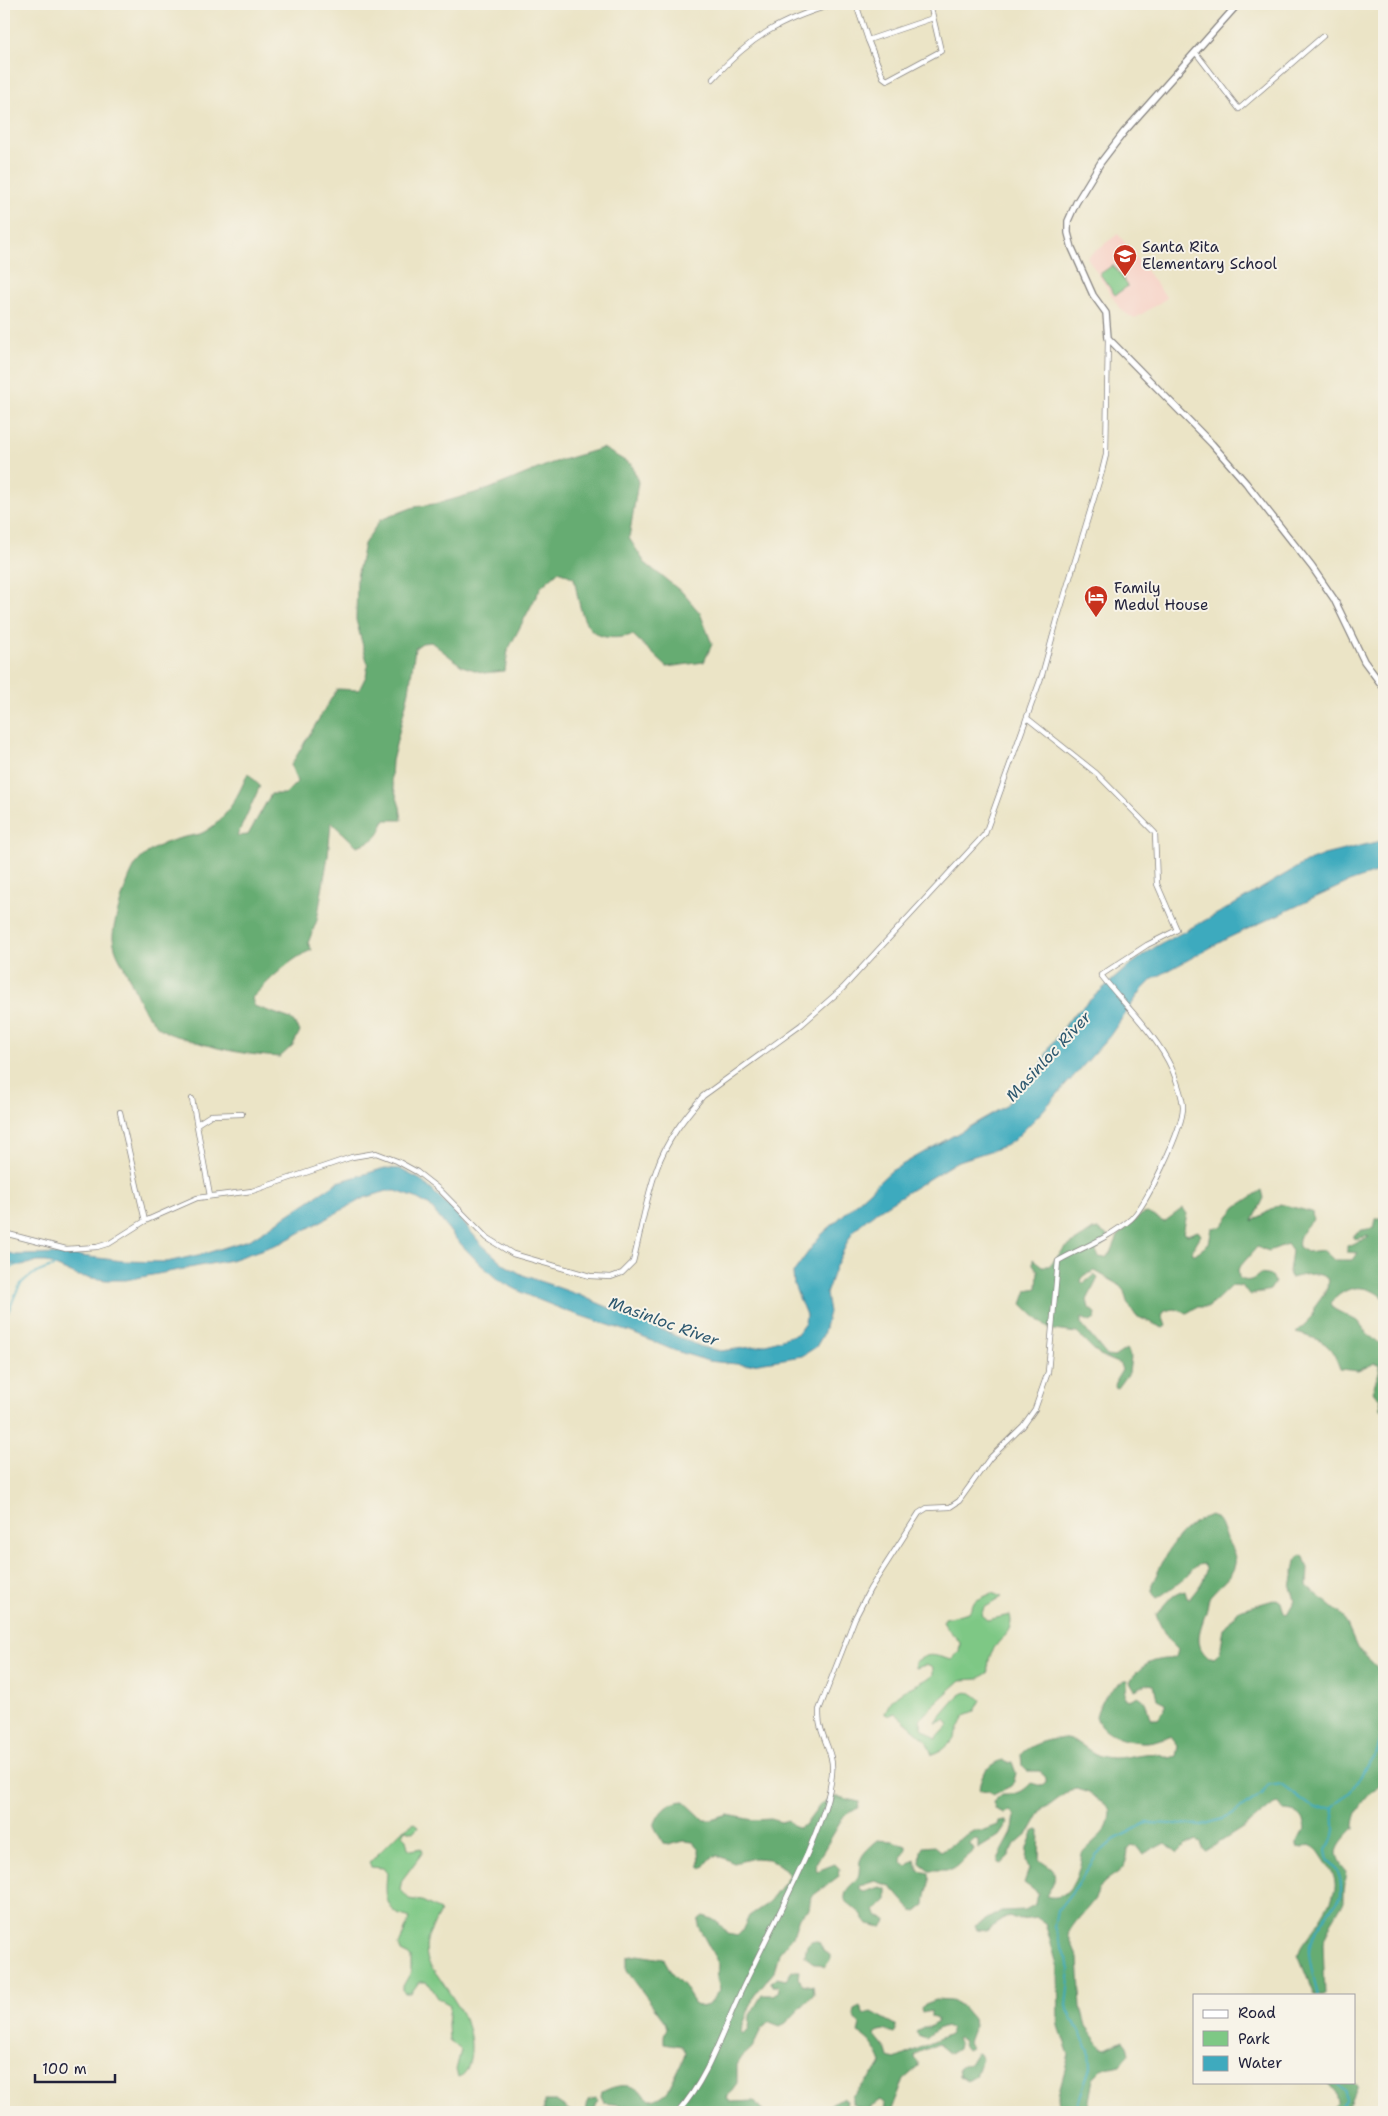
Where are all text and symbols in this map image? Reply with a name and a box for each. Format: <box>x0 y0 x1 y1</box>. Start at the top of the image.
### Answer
place label: Santa Rita Elementary School <box>1142 237 1278 274</box>
school or university icon: Santa Rita Elementary School <box>1112 243 1138 277</box>
place label: Family Medul House <box>1114 578 1208 615</box>
hotel icon: Family Medul House <box>1083 584 1109 618</box>
water label: Masinloc River <box>1001 1006 1096 1106</box>
water label: Masinloc River <box>606 1292 722 1351</box>
legend <box>1193 1994 1356 2084</box>
text: Road <box>1238 2003 1276 2023</box>
text: Park <box>1238 2029 1270 2049</box>
scale bar <box>35 2051 115 2083</box>
text: Water <box>1238 2053 1282 2073</box>
text: 100 m <box>42 2059 87 2079</box>

